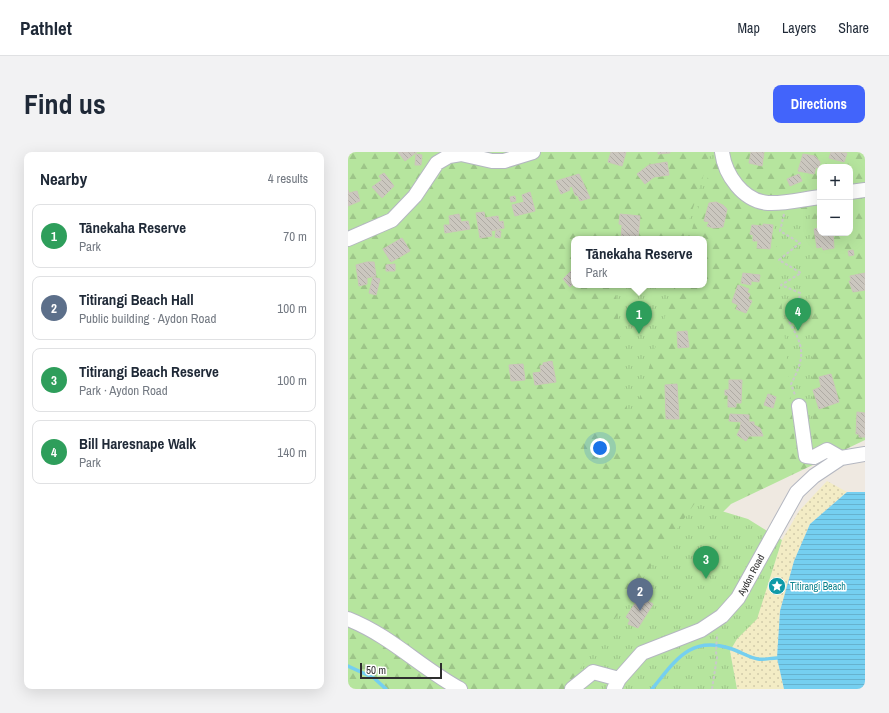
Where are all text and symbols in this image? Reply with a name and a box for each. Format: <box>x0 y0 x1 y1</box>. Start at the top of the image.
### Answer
text: Pathlet <box>20 15 72 41</box>
text: Map <box>738 19 760 37</box>
text: Layers <box>782 19 816 37</box>
text: Share <box>838 19 869 37</box>
text: Find us <box>24 85 106 123</box>
button: Directions <box>773 85 865 123</box>
map controls <box>817 164 853 236</box>
button: + <box>817 164 853 200</box>
text: Nearby <box>40 167 87 190</box>
text: 4 results <box>268 170 308 187</box>
button: − <box>817 200 853 236</box>
text: Tānekaha Reserve <box>79 217 186 238</box>
text: 1 <box>51 228 57 245</box>
text: 70 m <box>283 228 307 245</box>
popup <box>571 236 707 288</box>
text: Park <box>79 238 101 255</box>
text: Tānekaha Reserve <box>585 243 693 264</box>
text: Park <box>585 264 607 281</box>
text: Titirangi Beach Hall <box>79 289 194 310</box>
pin: 4 <box>785 298 811 331</box>
text: 2 <box>51 300 57 317</box>
text: 100 m <box>277 300 307 317</box>
pin: 1 <box>626 301 652 334</box>
text: Public building · Aydon Road <box>79 310 216 327</box>
text: Titirangi Beach Reserve <box>79 361 219 382</box>
text: 3 <box>51 372 57 389</box>
text: 100 m <box>277 372 307 389</box>
text: Park · Aydon Road <box>79 382 168 399</box>
text: Bill Haresnape Walk <box>79 433 196 454</box>
your location <box>590 438 610 458</box>
text: 4 <box>51 444 57 461</box>
text: 140 m <box>277 444 307 461</box>
text: Park <box>79 454 101 471</box>
pin: 3 <box>693 546 719 579</box>
street label: Aydon Road <box>734 552 767 599</box>
place icon: Titirangi Beach <box>767 576 787 596</box>
pin: 2 <box>627 578 653 611</box>
place label: Titirangi Beach <box>790 580 846 593</box>
scale bar <box>360 661 442 680</box>
text: 50 m <box>366 663 386 677</box>

